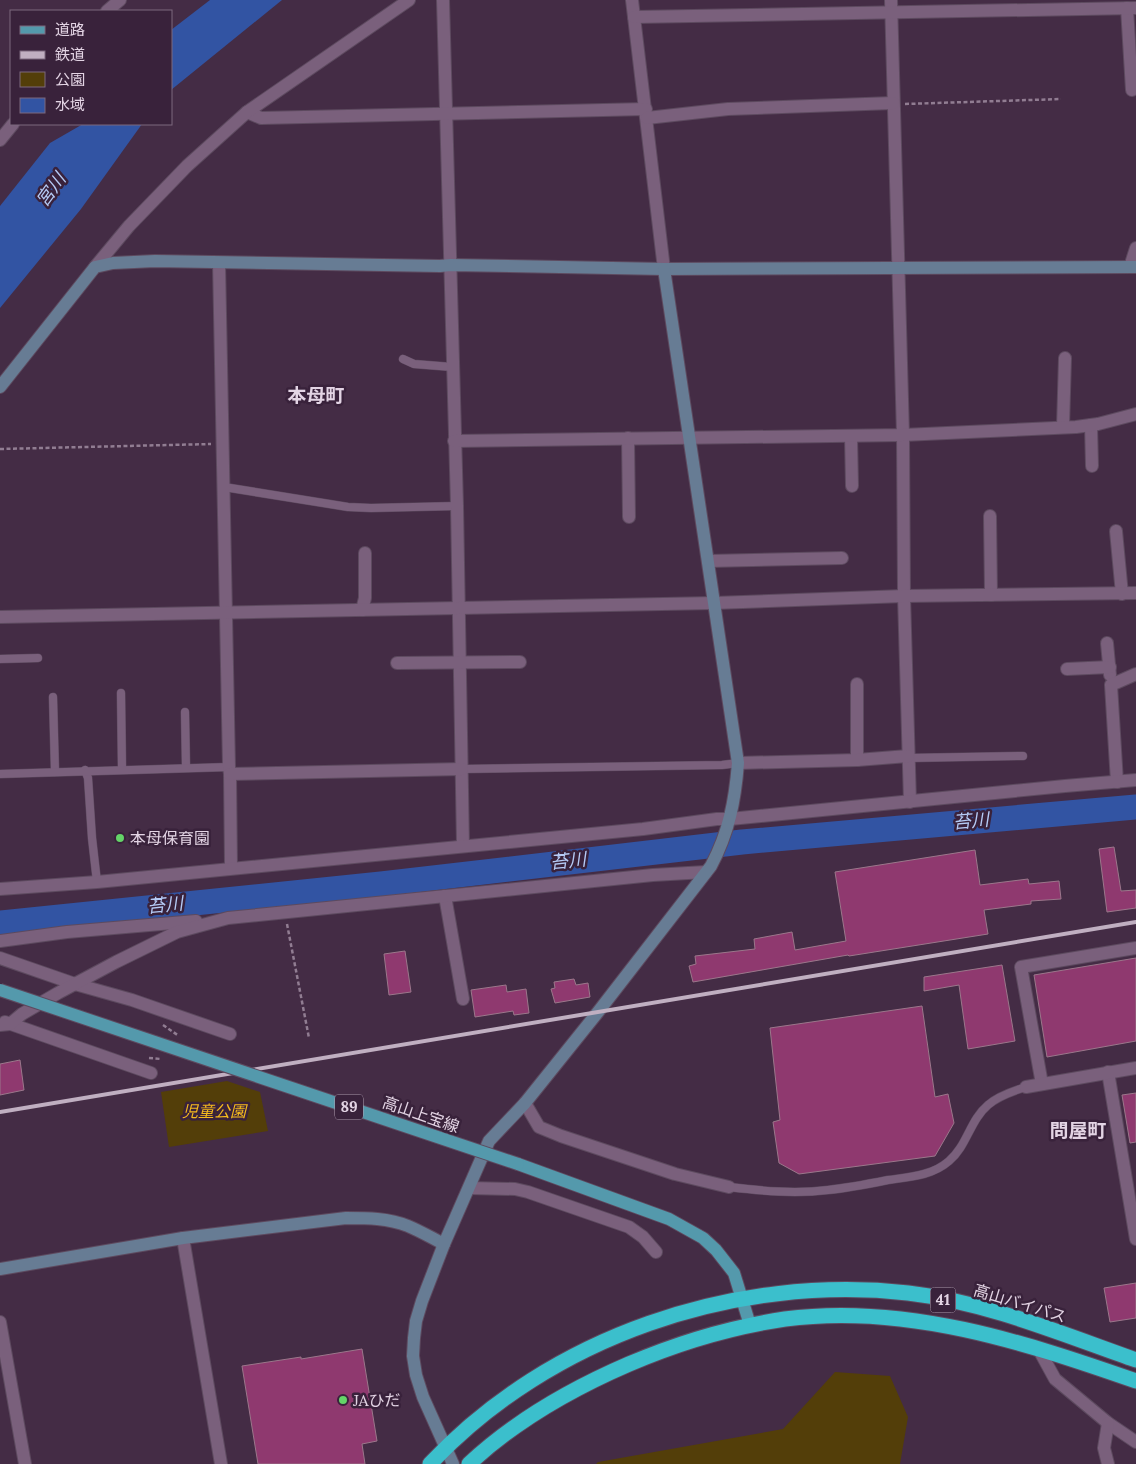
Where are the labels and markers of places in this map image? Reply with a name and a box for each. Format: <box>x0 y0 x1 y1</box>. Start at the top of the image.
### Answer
place label: 本母保育園 <box>130 828 210 848</box>
marker: 本母保育園 <box>114 832 126 844</box>
place label: JAひだ <box>352 1390 401 1410</box>
marker: JAひだ <box>337 1394 349 1406</box>

